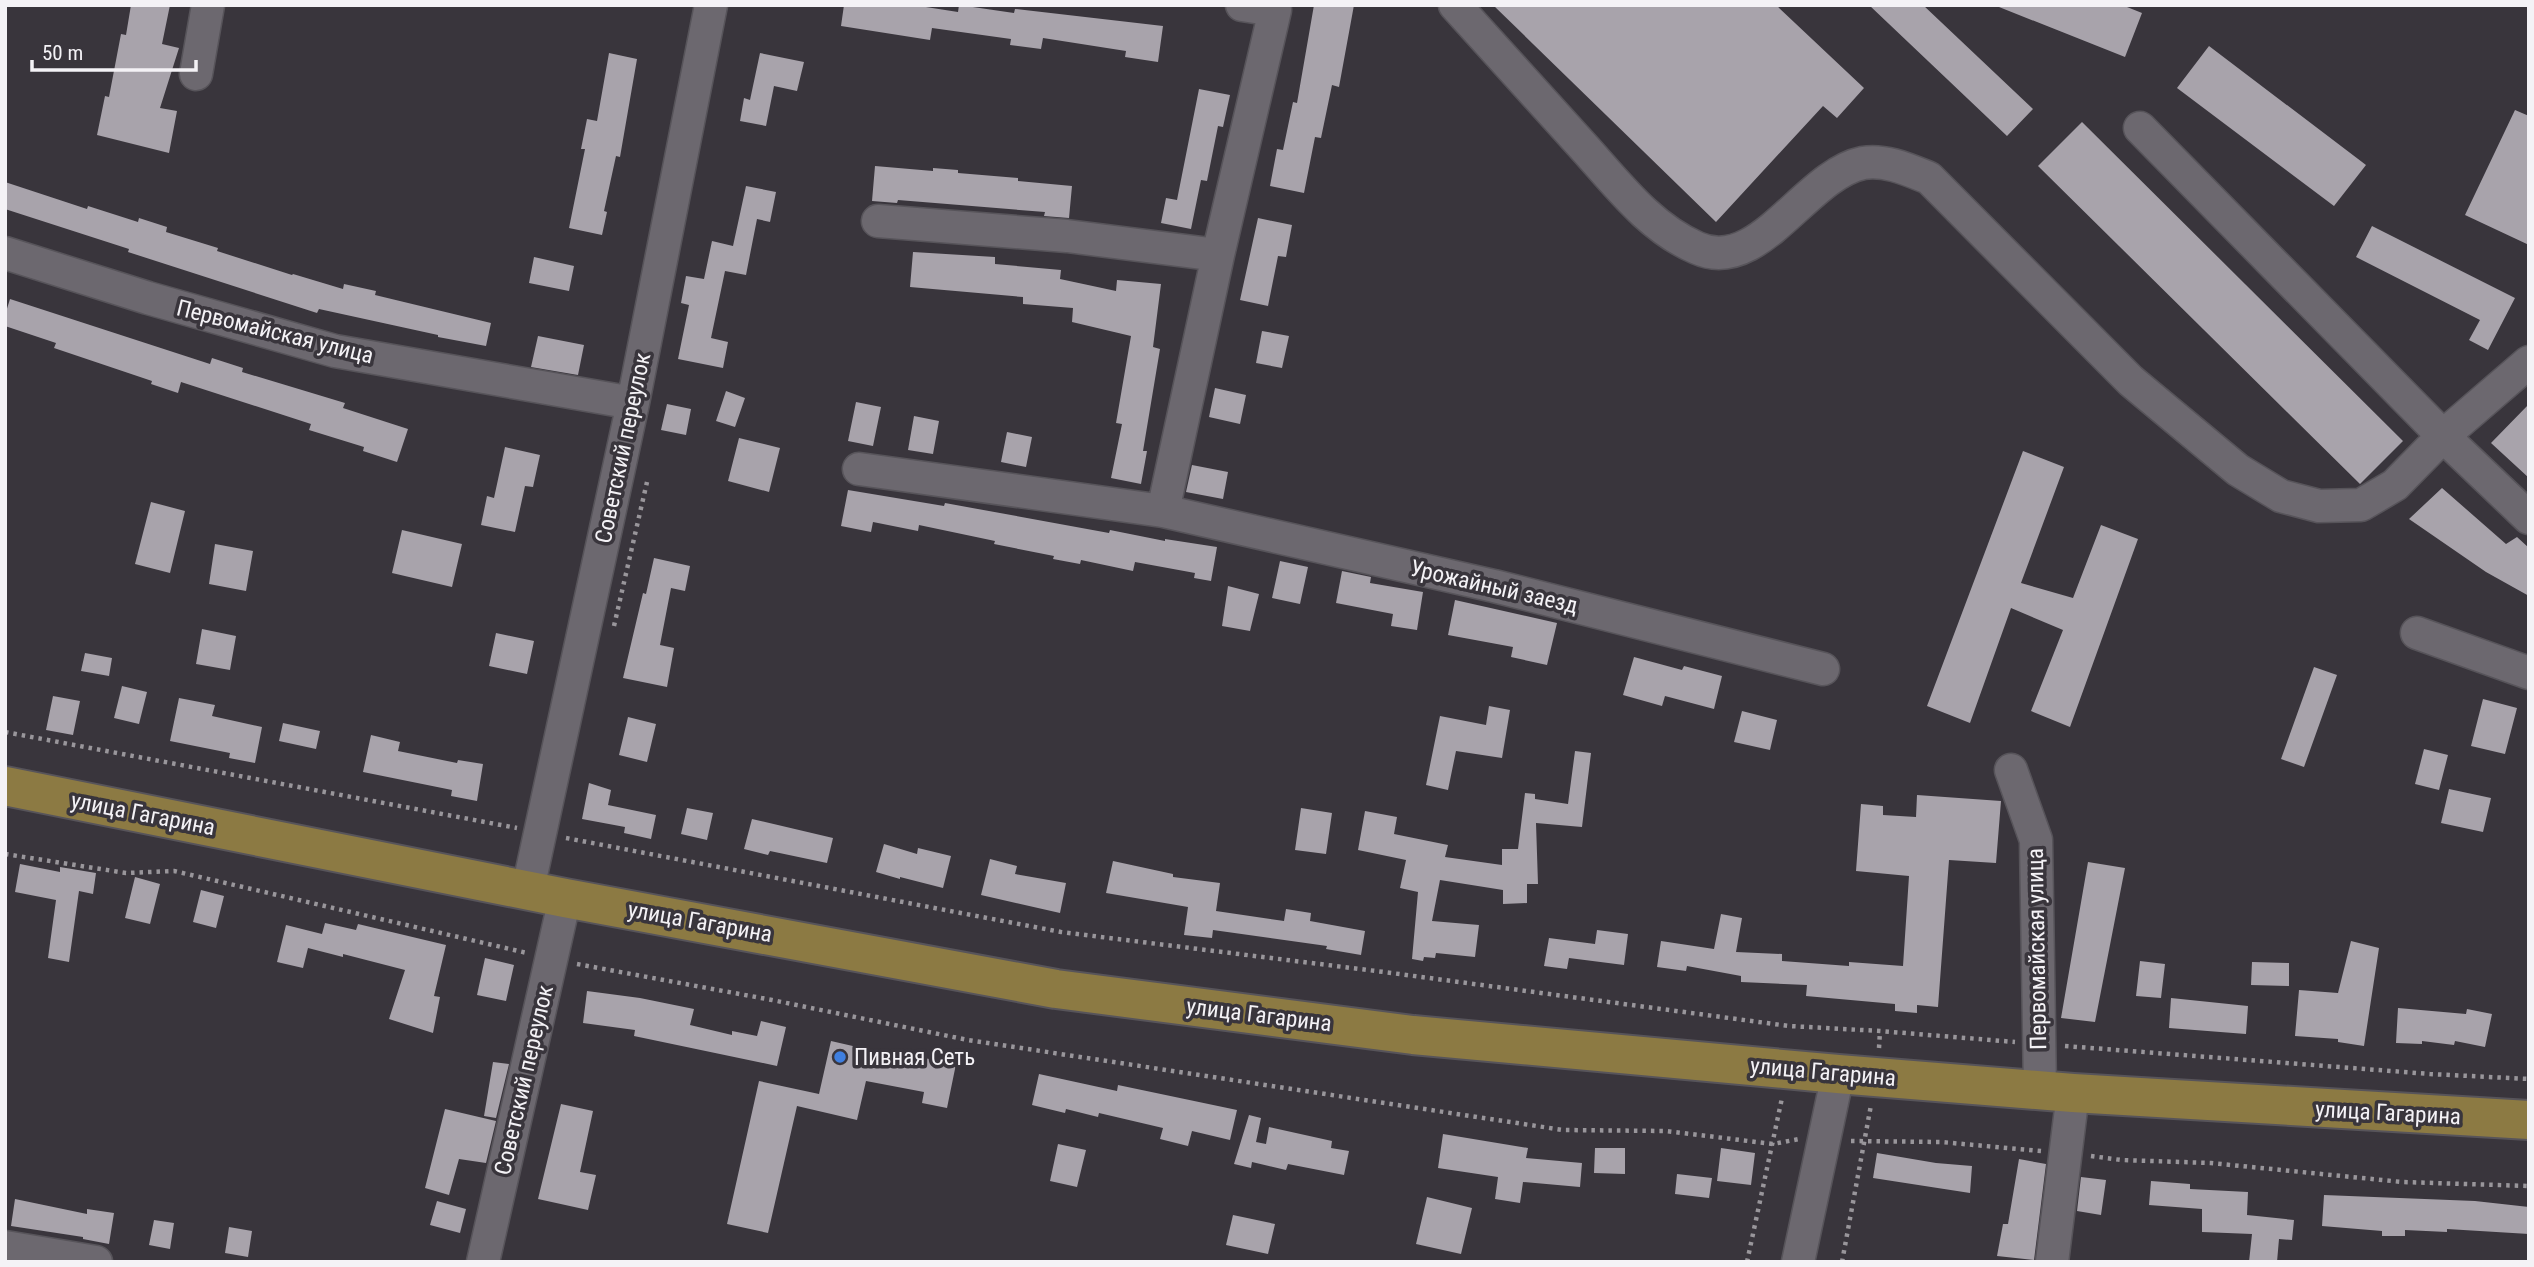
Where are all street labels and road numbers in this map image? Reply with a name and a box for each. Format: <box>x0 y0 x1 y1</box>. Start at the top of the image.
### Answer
street label: Первомайская улица <box>174 294 376 370</box>
street label: Советский переулок <box>590 350 656 546</box>
street label: Урожайный заезд <box>1408 555 1580 619</box>
street label: улица Гагарина <box>69 787 217 841</box>
street label: Первомайская улица <box>2022 848 2052 1050</box>
street label: улица Гагарина <box>626 896 774 948</box>
street label: Советский переулок <box>489 982 559 1178</box>
street label: улица Гагарина <box>1185 993 1333 1037</box>
street label: улица Гагарина <box>1749 1052 1897 1092</box>
street label: улица Гагарина <box>2314 1096 2462 1130</box>

